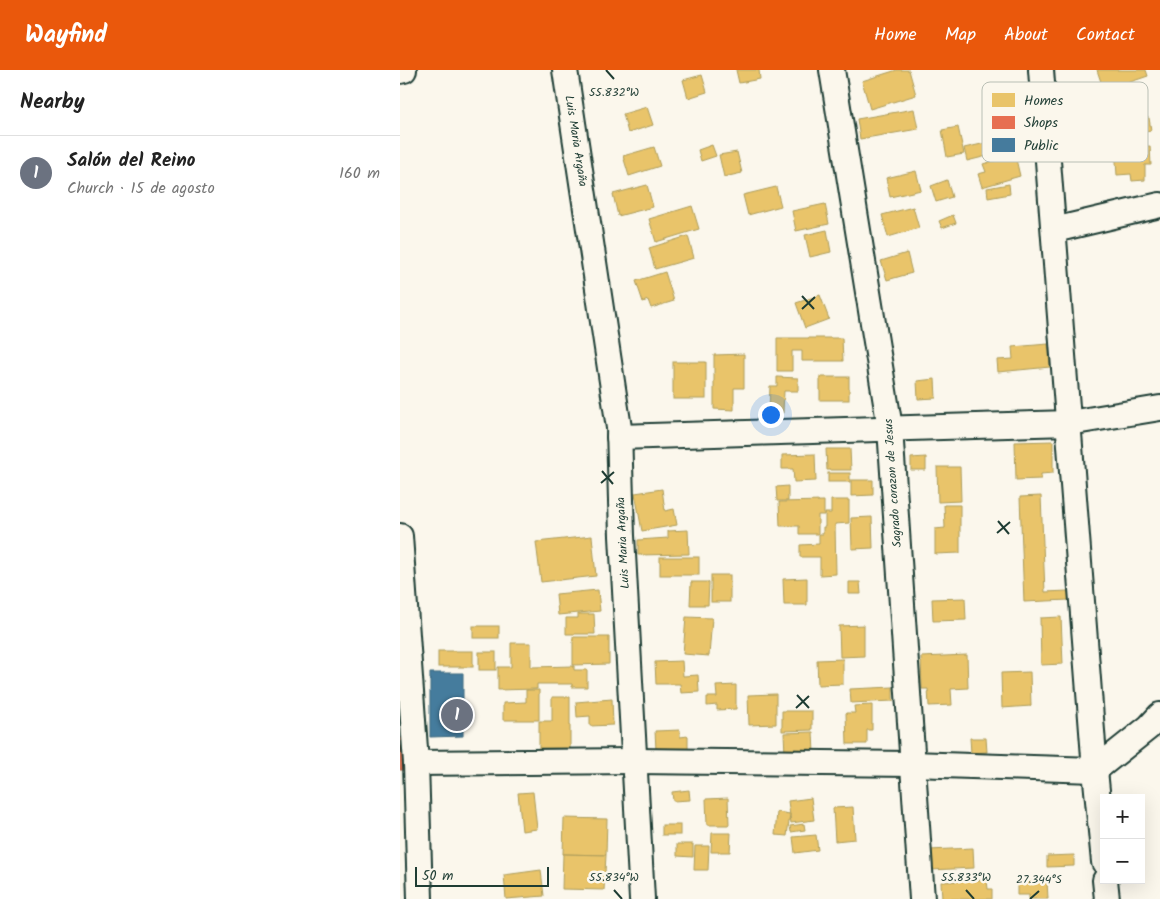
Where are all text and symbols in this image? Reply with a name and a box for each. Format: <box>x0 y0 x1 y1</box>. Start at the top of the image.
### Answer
text: Wayfind <box>25 16 107 55</box>
text: Home <box>874 21 917 50</box>
text: Map <box>945 21 976 50</box>
text: About <box>1004 21 1048 50</box>
text: Contact <box>1076 21 1135 50</box>
legend <box>982 82 1148 162</box>
text: 55.832°W <box>589 83 639 102</box>
text: Nearby <box>20 86 85 119</box>
text: Homes <box>1024 90 1063 112</box>
street label: Luis Maria Argaña <box>559 94 593 188</box>
text: Shops <box>1024 112 1058 134</box>
text: Public <box>1024 135 1059 157</box>
text: Salón del Reino <box>67 146 195 176</box>
text: 1 <box>34 161 38 186</box>
text: 160 m <box>339 161 380 186</box>
text: Church · 15 de agosto <box>67 176 215 201</box>
your location <box>758 402 784 428</box>
street label: Sagrado corazon de Jesus <box>879 418 907 548</box>
street label: Luis Maria Argaña <box>611 496 635 589</box>
pin: 1 <box>441 696 473 734</box>
map controls <box>1100 794 1145 884</box>
button: + <box>1100 794 1145 839</box>
button: − <box>1100 839 1145 884</box>
scale bar <box>415 864 549 887</box>
text: 50 m <box>422 865 453 887</box>
text: 55.834°W <box>589 868 639 887</box>
text: 55.833°W <box>941 868 991 887</box>
text: 27.344°S <box>1016 870 1063 889</box>

